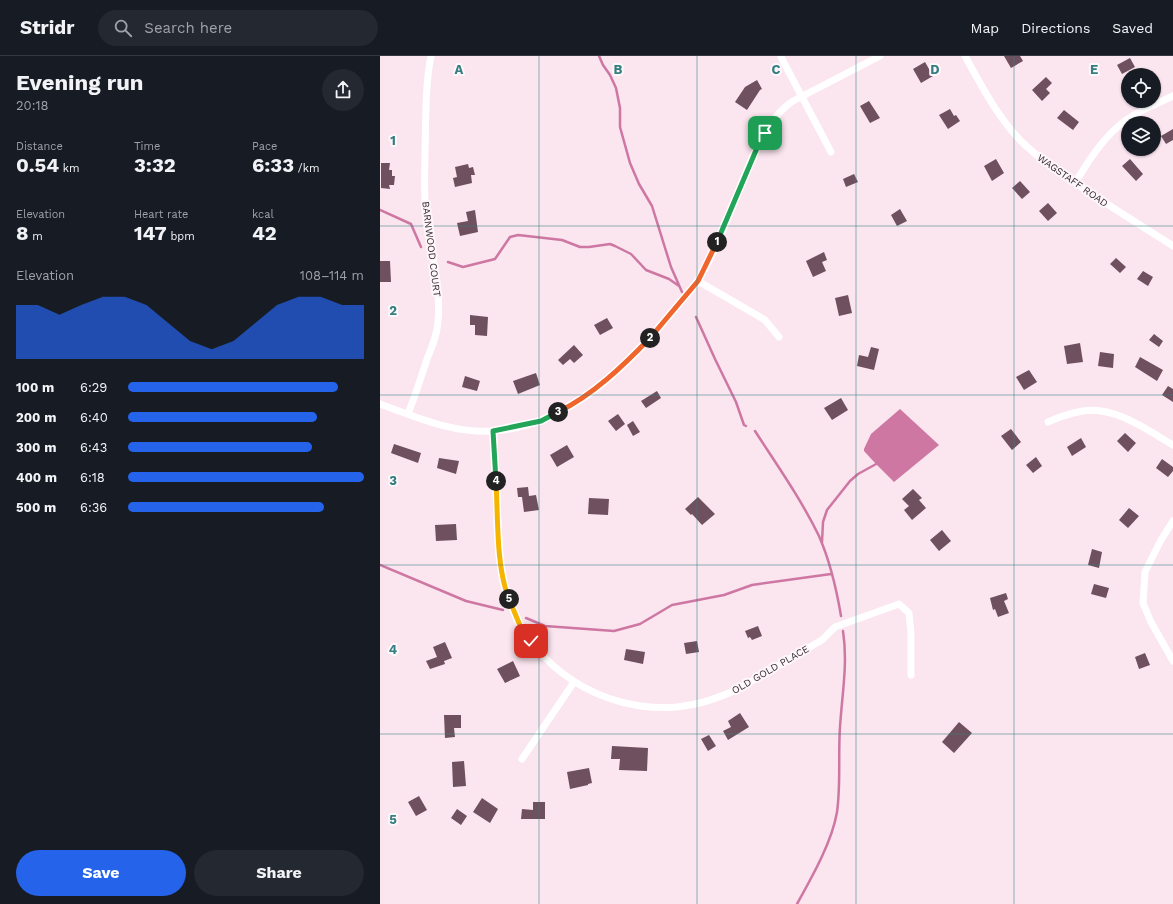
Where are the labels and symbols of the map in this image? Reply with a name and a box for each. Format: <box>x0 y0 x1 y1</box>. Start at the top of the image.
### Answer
text: A <box>455 62 464 77</box>
text: B <box>614 62 623 77</box>
text: C <box>772 62 781 77</box>
text: D <box>930 62 940 77</box>
text: E <box>1090 62 1098 77</box>
pin <box>748 116 782 150</box>
text: 1 <box>390 133 396 148</box>
street label: WAGSTAFF ROAD <box>1035 152 1110 209</box>
street label: BARNWOOD COURT <box>420 201 443 297</box>
pin: 1 <box>707 232 727 252</box>
text: 2 <box>389 303 397 318</box>
pin: 2 <box>640 328 660 348</box>
pin: 3 <box>548 402 568 422</box>
pin: 4 <box>486 471 506 491</box>
text: 3 <box>389 473 397 488</box>
pin: 5 <box>499 589 519 609</box>
pin <box>514 624 548 658</box>
text: 4 <box>389 642 398 657</box>
street label: OLD GOLD PLACE <box>730 643 811 696</box>
text: 5 <box>389 812 397 827</box>

